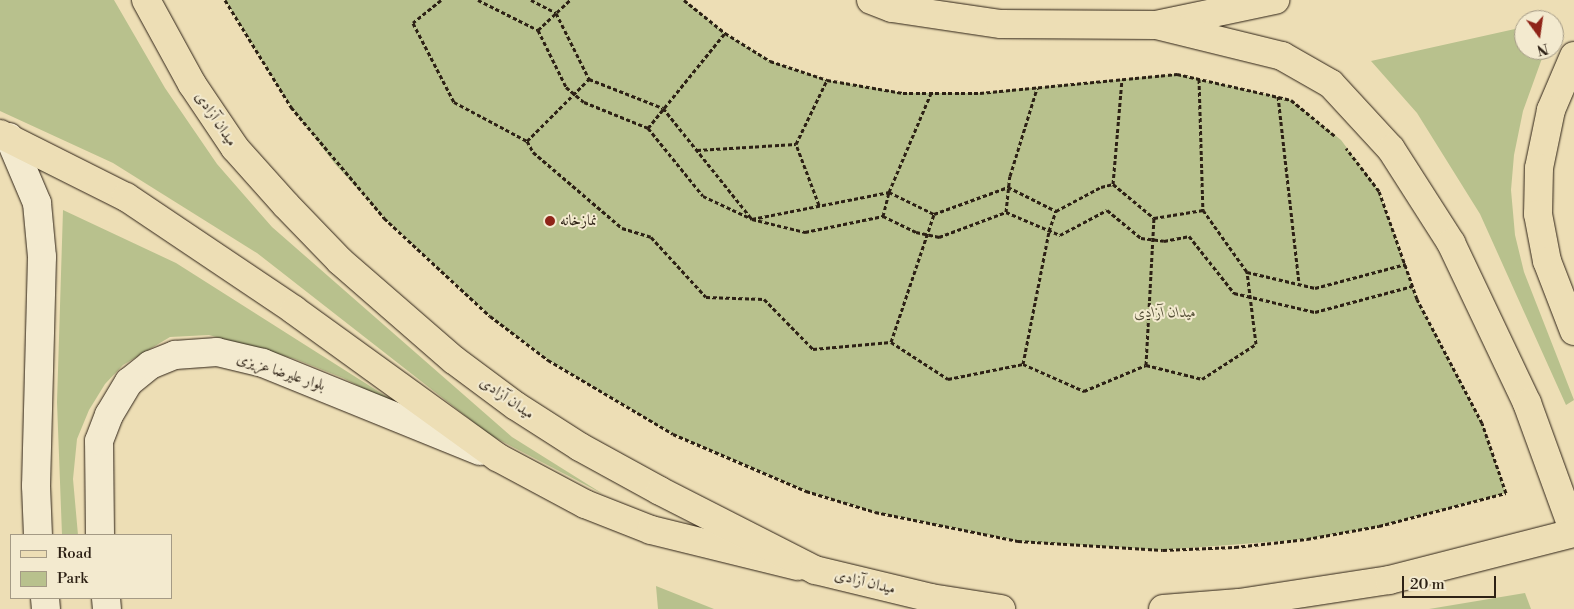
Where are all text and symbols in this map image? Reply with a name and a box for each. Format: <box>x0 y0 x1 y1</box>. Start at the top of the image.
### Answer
north arrow <box>1514 10 1564 60</box>
text: N <box>1535 39 1550 59</box>
street label: میدان آزادی <box>191 88 241 150</box>
place label: نمازخانه <box>560 212 597 230</box>
marker: نمازخانه <box>544 215 556 227</box>
park label: میدان آزادی <box>1134 304 1196 322</box>
street label: بلوار علیرضا عزیزی <box>234 349 328 395</box>
street label: میدان آزادی <box>476 373 538 423</box>
legend <box>10 534 172 599</box>
text: Road <box>57 544 92 563</box>
street label: میدان آزادی <box>833 566 897 598</box>
scale bar <box>1404 566 1498 598</box>
text: Park <box>57 569 88 588</box>
text: 20 m <box>1410 575 1445 594</box>

